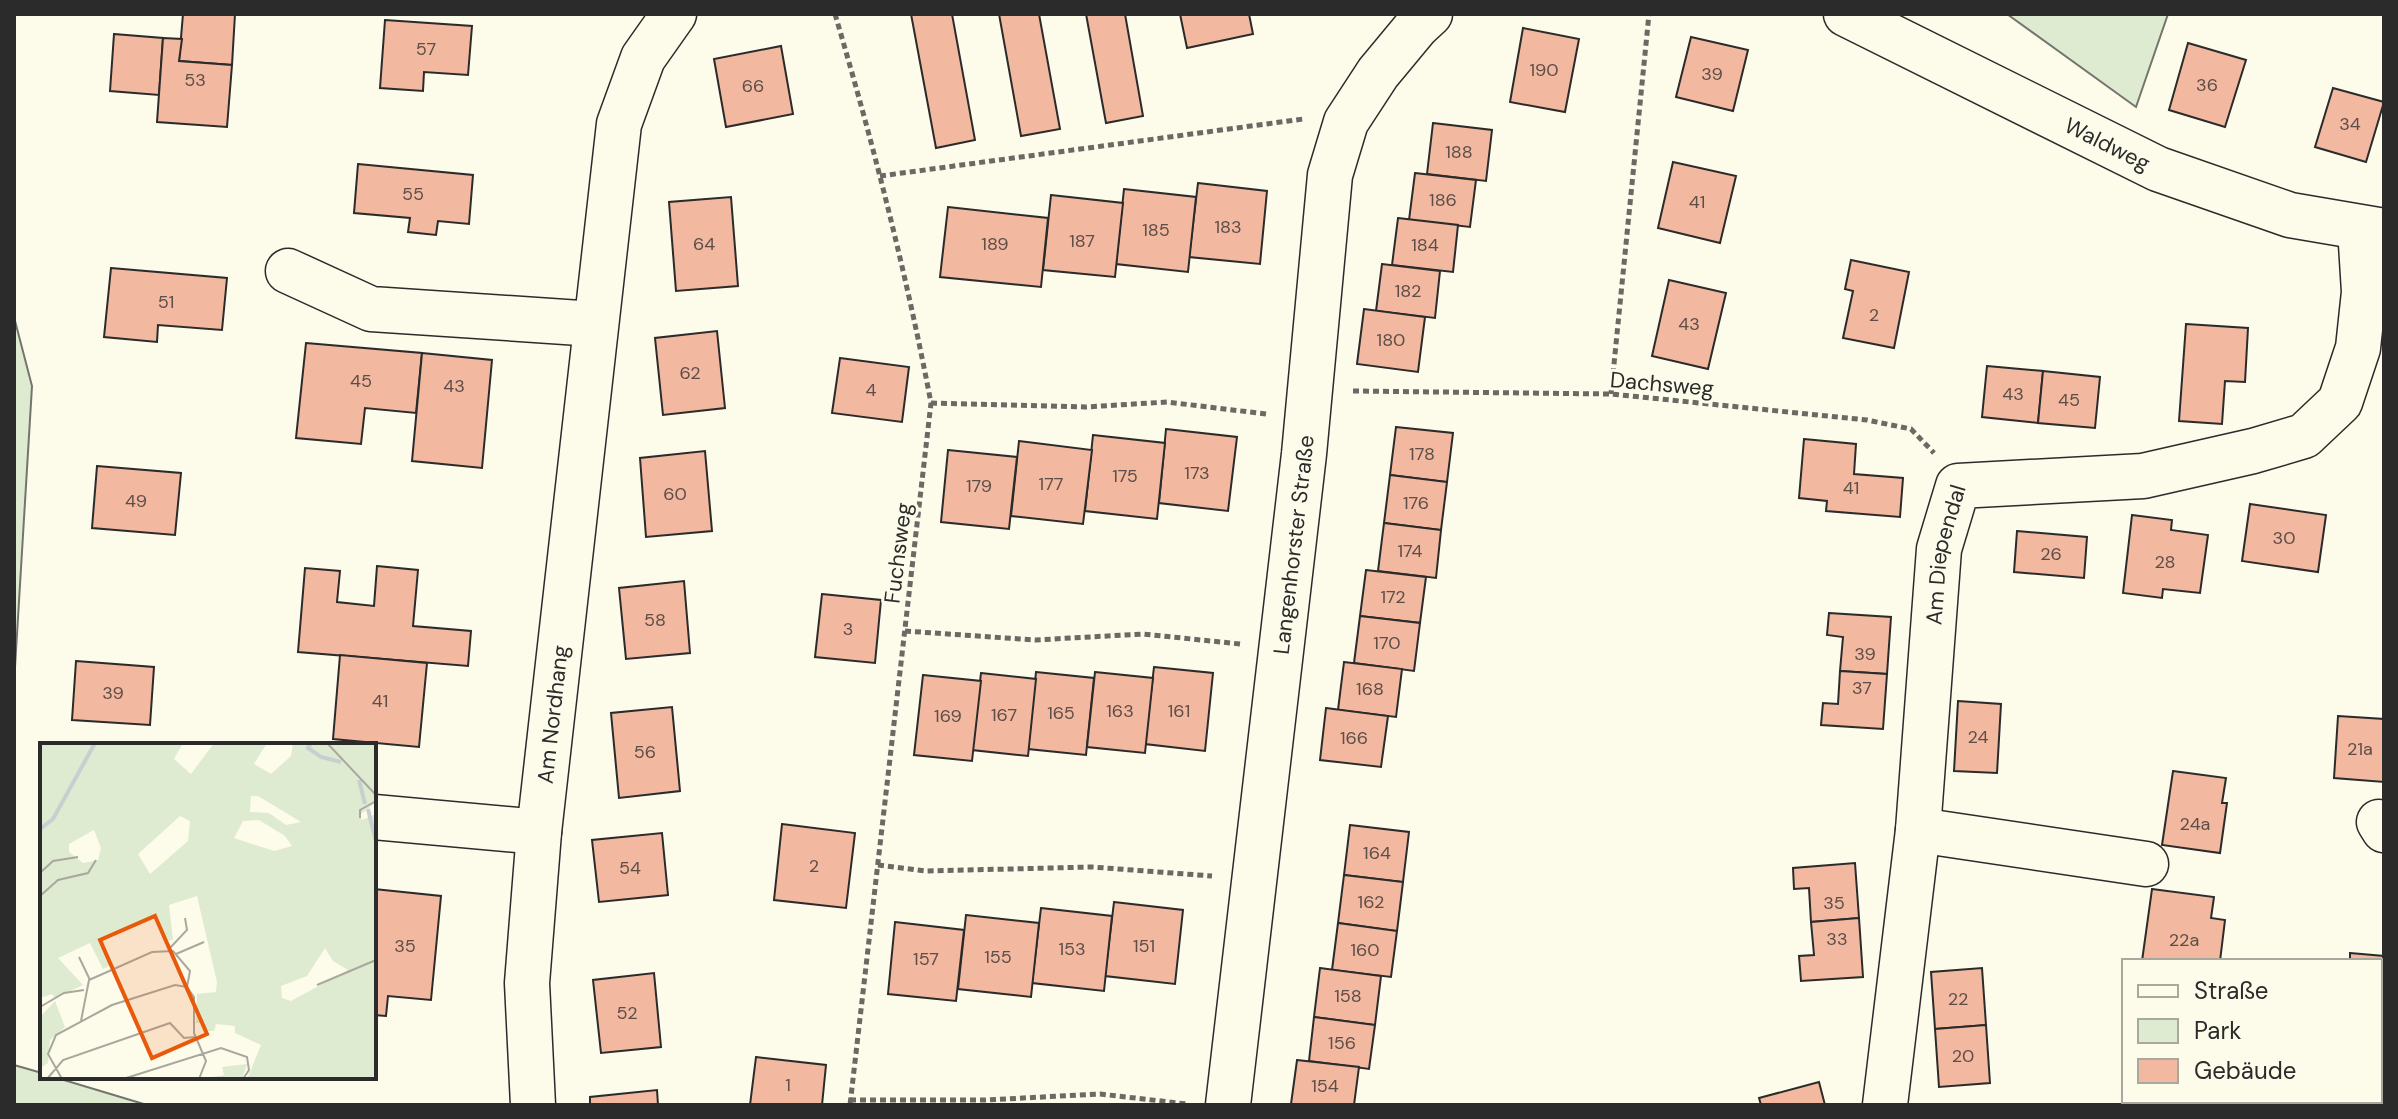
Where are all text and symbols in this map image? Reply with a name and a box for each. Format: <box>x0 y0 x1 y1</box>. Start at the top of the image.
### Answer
house number: 57 <box>416 37 436 61</box>
house number: 190 <box>1529 58 1559 82</box>
house number: 39 <box>1701 62 1723 86</box>
house number: 53 <box>184 68 206 92</box>
house number: 36 <box>2196 73 2218 97</box>
house number: 66 <box>742 74 764 98</box>
street label: Waldweg <box>2060 110 2155 177</box>
house number: 34 <box>2339 112 2361 136</box>
house number: 188 <box>1445 140 1473 164</box>
house number: 55 <box>402 182 424 206</box>
house number: 186 <box>1429 188 1457 212</box>
house number: 41 <box>1689 190 1705 214</box>
house number: 183 <box>1214 215 1242 239</box>
house number: 185 <box>1142 218 1170 242</box>
house number: 187 <box>1069 229 1095 253</box>
house number: 64 <box>693 232 715 256</box>
house number: 189 <box>981 232 1009 256</box>
house number: 184 <box>1411 233 1439 257</box>
house number: 182 <box>1395 279 1421 303</box>
house number: 51 <box>158 290 174 314</box>
house number: 2 <box>1869 303 1879 327</box>
house number: 43 <box>1678 312 1700 336</box>
house number: 180 <box>1377 328 1405 352</box>
house number: 62 <box>679 361 701 385</box>
street label: Dachsweg <box>1609 365 1715 403</box>
house number: 45 <box>350 369 372 393</box>
house number: 43 <box>443 374 465 398</box>
house number: 4 <box>866 378 877 402</box>
house number: 43 <box>2002 382 2024 406</box>
house number: 45 <box>2058 388 2080 412</box>
street label: Langenhorster Straße <box>1266 434 1320 656</box>
house number: 178 <box>1409 442 1435 466</box>
house number: 173 <box>1184 461 1210 485</box>
house number: 175 <box>1112 464 1138 488</box>
house number: 177 <box>1039 472 1063 496</box>
house number: 179 <box>966 474 992 498</box>
house number: 41 <box>1843 476 1859 500</box>
street label: Am Diependal <box>1919 481 1972 626</box>
house number: 60 <box>663 482 687 506</box>
house number: 49 <box>125 489 147 513</box>
house number: 176 <box>1403 491 1429 515</box>
street label: Fuchsweg <box>877 501 919 605</box>
house number: 30 <box>2273 526 2295 550</box>
house number: 174 <box>1397 539 1423 563</box>
house number: 26 <box>2040 542 2062 566</box>
house number: 28 <box>2154 550 2176 574</box>
house number: 172 <box>1380 585 1406 609</box>
house number: 58 <box>644 608 666 632</box>
house number: 3 <box>843 617 853 641</box>
house number: 170 <box>1373 631 1401 655</box>
house number: 39 <box>1854 642 1876 666</box>
street label: Am Nordhang <box>530 643 575 785</box>
house number: 37 <box>1852 676 1872 700</box>
house number: 168 <box>1356 677 1384 701</box>
house number: 39 <box>102 681 124 705</box>
house number: 41 <box>372 689 388 713</box>
house number: 163 <box>1106 699 1134 723</box>
house number: 161 <box>1168 699 1190 723</box>
house number: 165 <box>1047 701 1075 725</box>
house number: 167 <box>991 703 1017 727</box>
house number: 169 <box>934 704 962 728</box>
house number: 24 <box>1968 725 1989 749</box>
house number: 166 <box>1340 726 1368 750</box>
house number: 21a <box>2347 737 2373 761</box>
house number: 56 <box>634 740 656 764</box>
inset map <box>40 743 376 1079</box>
house number: 24a <box>2180 812 2210 836</box>
house number: 164 <box>1363 841 1391 865</box>
house number: 2 <box>809 854 819 878</box>
house number: 54 <box>619 856 641 880</box>
house number: 162 <box>1358 890 1384 914</box>
house number: 35 <box>1823 891 1845 915</box>
house number: 33 <box>1826 927 1848 951</box>
house number: 22a <box>2169 928 2199 952</box>
house number: 35 <box>394 934 416 958</box>
house number: 151 <box>1133 934 1155 958</box>
house number: 153 <box>1058 937 1086 961</box>
house number: 160 <box>1350 938 1380 962</box>
house number: 155 <box>984 945 1012 969</box>
house number: 157 <box>913 947 939 971</box>
legend <box>2122 959 2382 1103</box>
text: Straße <box>2194 975 2268 1006</box>
house number: 158 <box>1334 984 1362 1008</box>
house number: 22 <box>1948 987 1968 1011</box>
house number: 52 <box>616 1001 638 1025</box>
text: Park <box>2194 1015 2241 1046</box>
house number: 156 <box>1328 1031 1356 1055</box>
house number: 20 <box>1952 1044 1974 1068</box>
text: Gebäude <box>2194 1055 2296 1086</box>
house number: 1 <box>785 1073 791 1097</box>
house number: 154 <box>1311 1074 1339 1098</box>

